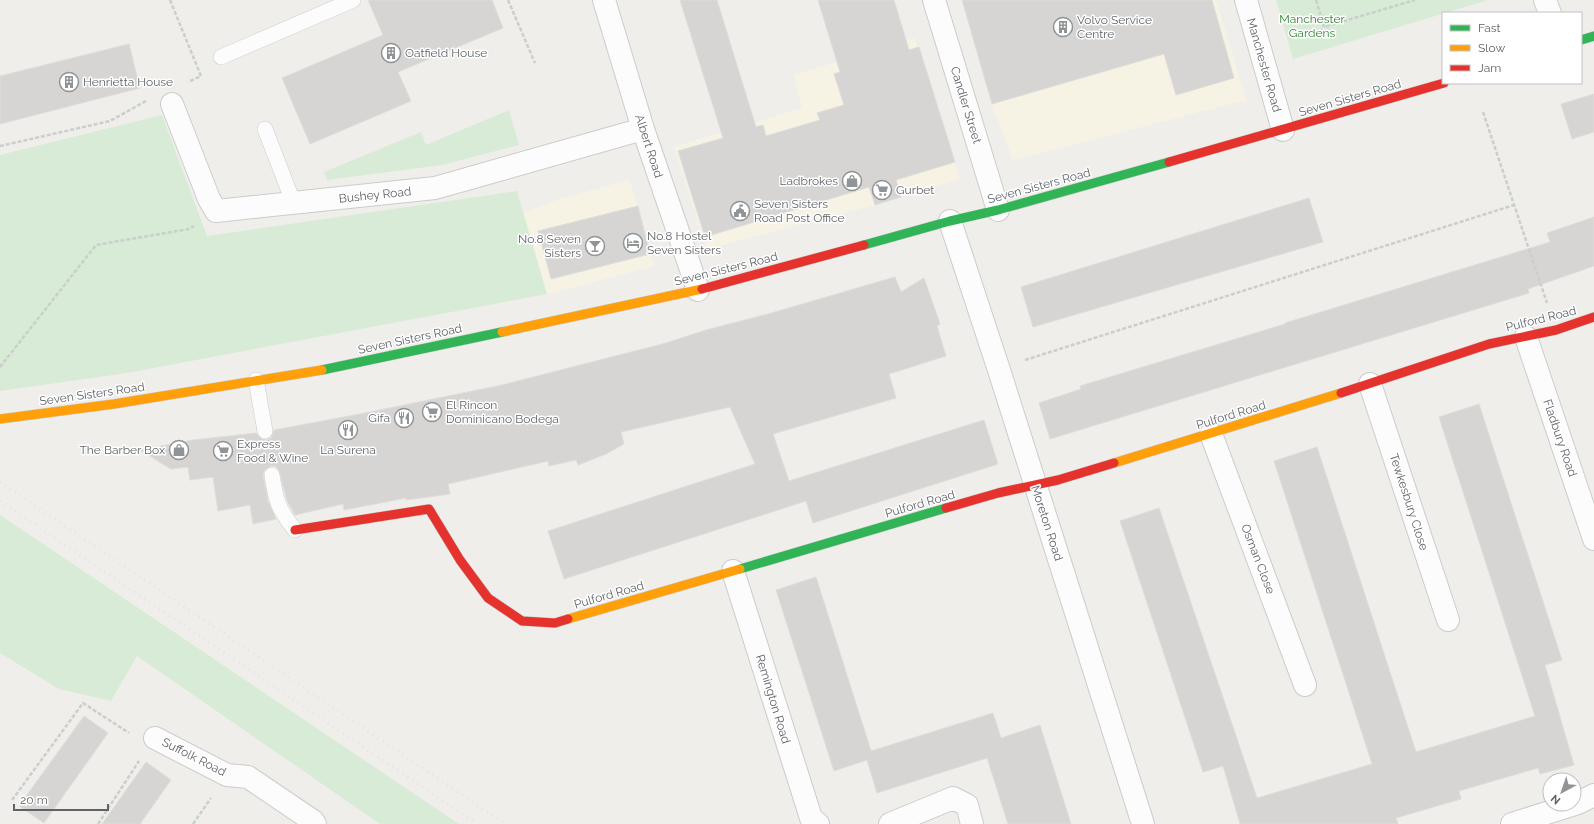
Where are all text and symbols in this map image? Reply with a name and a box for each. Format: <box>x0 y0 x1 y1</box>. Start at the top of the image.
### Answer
park label: Manchester Gardens <box>1279 12 1346 40</box>
legend <box>1442 12 1582 84</box>
place label: Volvo Service Centre <box>1077 13 1152 41</box>
building icon: Volvo Service Centre <box>1052 16 1074 38</box>
street label: Manchester Road <box>1244 16 1284 114</box>
text: Fast <box>1478 21 1501 35</box>
text: Slow <box>1478 41 1505 55</box>
building icon: Oatfield House <box>380 42 402 64</box>
place label: Oatfield House <box>405 46 487 60</box>
text: Jam <box>1478 61 1501 75</box>
street label: Candler Street <box>948 65 984 145</box>
building icon: Henrietta House <box>58 71 80 93</box>
place label: Henrietta House <box>83 75 173 89</box>
street label: Seven Sisters Road <box>1297 77 1403 119</box>
street label: Albert Road <box>632 112 666 180</box>
street label: Seven Sisters Road <box>986 166 1092 206</box>
shop icon: Ladbrokes <box>841 170 863 192</box>
place label: Ladbrokes <box>780 174 838 188</box>
supermarket icon: Gurbet <box>871 179 893 201</box>
place label: Gurbet <box>896 183 934 197</box>
street label: Bushey Road <box>338 184 412 206</box>
place label: Seven Sisters Road Post Office <box>754 197 845 225</box>
public building icon: Seven Sisters Road Post Office <box>729 200 751 222</box>
place label: No.8 Hostel Seven Sisters <box>647 229 721 257</box>
place label: No.8 Seven Sisters <box>518 232 581 260</box>
hotel icon: No.8 Hostel Seven Sisters <box>622 232 644 254</box>
bar icon: No.8 Seven Sisters <box>584 235 606 257</box>
street label: Seven Sisters Road <box>673 249 779 289</box>
street label: Pulford Road <box>1504 303 1578 335</box>
street label: Seven Sisters Road <box>357 321 463 357</box>
street label: Seven Sisters Road <box>39 380 145 408</box>
street label: Fladbury Road <box>1540 397 1580 479</box>
place label: El Rincon Dominicano Bodega <box>446 398 559 426</box>
street label: Pulford Road <box>1194 398 1268 432</box>
supermarket icon: El Rincon Dominicano Bodega <box>421 401 443 423</box>
restaurant icon: Gifa <box>393 407 415 429</box>
place label: Gifa <box>368 411 390 425</box>
restaurant icon: La Surena <box>337 419 359 441</box>
place label: Express Food & Wine <box>237 437 308 465</box>
shop icon: The Barber Box <box>168 439 190 461</box>
supermarket icon: Express Food & Wine <box>212 440 234 462</box>
place label: The Barber Box <box>79 443 165 457</box>
place label: La Surena <box>320 443 376 457</box>
street label: Tewkesbury Close <box>1387 452 1431 552</box>
street label: Moreton Road <box>1028 484 1066 562</box>
street label: Pulford Road <box>883 487 957 521</box>
street label: Osman Close <box>1238 522 1278 596</box>
street label: Pulford Road <box>572 578 646 612</box>
street label: Remington Road <box>753 653 793 745</box>
street label: Suffolk Road <box>160 735 228 779</box>
north arrow <box>1542 772 1582 812</box>
scale bar <box>14 786 108 812</box>
text: N <box>1548 792 1563 807</box>
text: 20 m <box>20 793 48 807</box>

